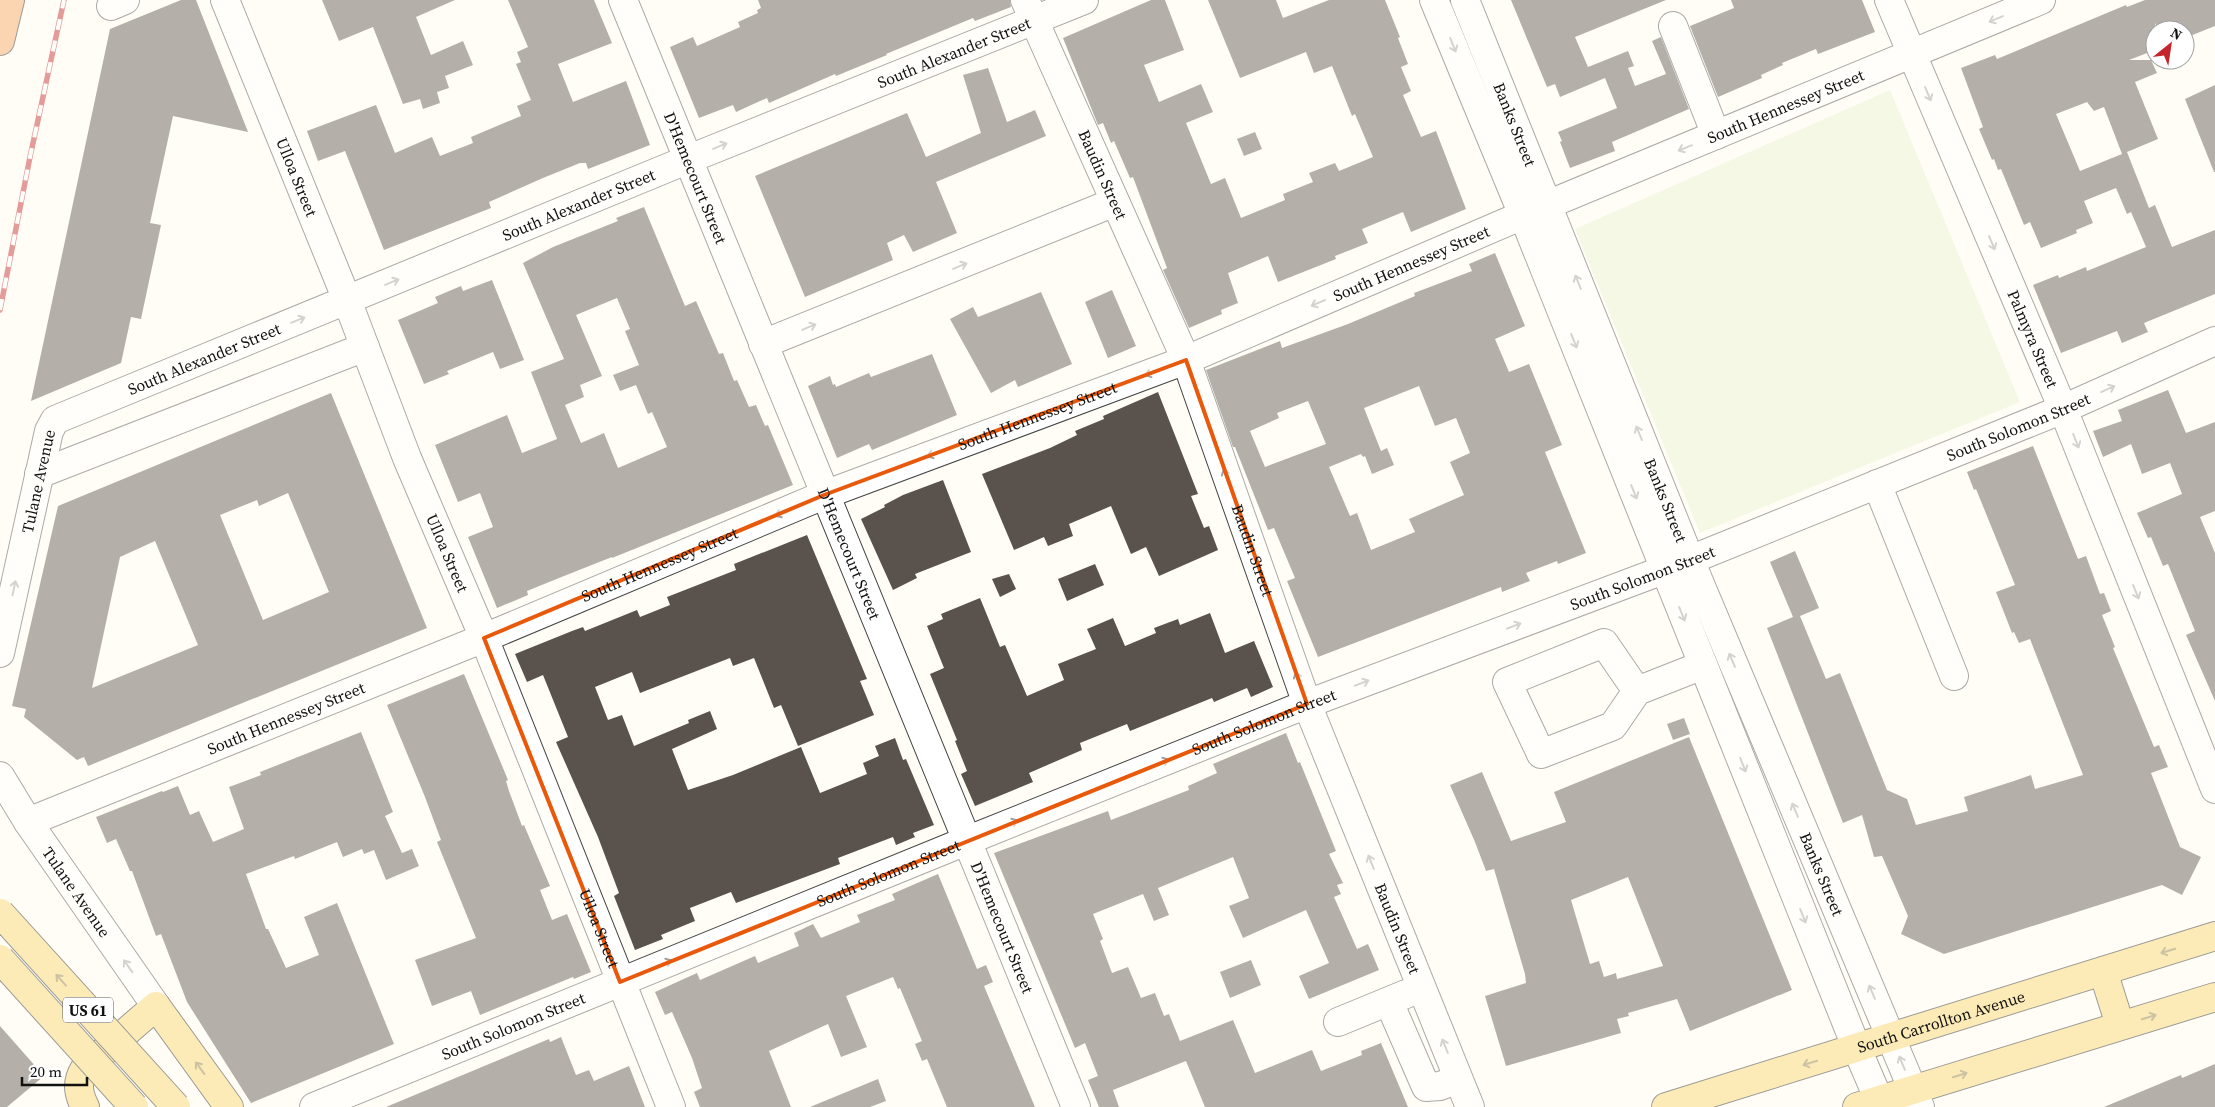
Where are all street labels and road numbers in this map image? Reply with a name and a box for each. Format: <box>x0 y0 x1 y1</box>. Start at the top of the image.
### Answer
street label: South Alexander Street <box>874 11 1035 93</box>
street label: South Hennessey Street <box>1704 63 1868 148</box>
street label: Banks Street <box>1488 79 1542 170</box>
street label: D'Hemecourt Street <box>659 108 733 248</box>
street label: Baudin Street <box>1073 126 1133 223</box>
street label: Ulloa Street <box>271 134 323 220</box>
street label: South Alexander Street <box>499 163 659 246</box>
street label: South Hennessey Street <box>1330 220 1493 306</box>
street label: Palmyra Street <box>2003 286 2064 392</box>
street label: South Alexander Street <box>124 317 284 400</box>
street label: South Hennessey Street <box>955 376 1120 455</box>
street label: South Solomon Street <box>1943 387 2094 466</box>
street label: Tulane Avenue <box>16 427 60 535</box>
street label: Banks Street <box>1639 455 1693 546</box>
street label: D'Hemecourt Street <box>813 484 887 623</box>
street label: Baudin Street <box>1227 501 1279 600</box>
street label: Ulloa Street <box>421 510 474 596</box>
street label: South Hennessey Street <box>578 521 742 607</box>
street label: South Solomon Street <box>1567 540 1719 615</box>
street label: South Hennessey Street <box>204 676 369 760</box>
street label: South Solomon Street <box>1189 683 1340 760</box>
street label: Banks Street <box>1795 829 1850 920</box>
street label: South Solomon Street <box>813 833 964 912</box>
street label: Tulane Avenue <box>37 842 116 941</box>
street label: D'Hemecourt Street <box>966 858 1040 997</box>
street label: Baudin Street <box>1370 880 1426 978</box>
street label: Ulloa Street <box>574 885 626 972</box>
street label: South Carrollton Avenue <box>1854 985 2028 1058</box>
street label: South Solomon Street <box>438 986 589 1065</box>
road number: US 61 <box>63 998 113 1022</box>

